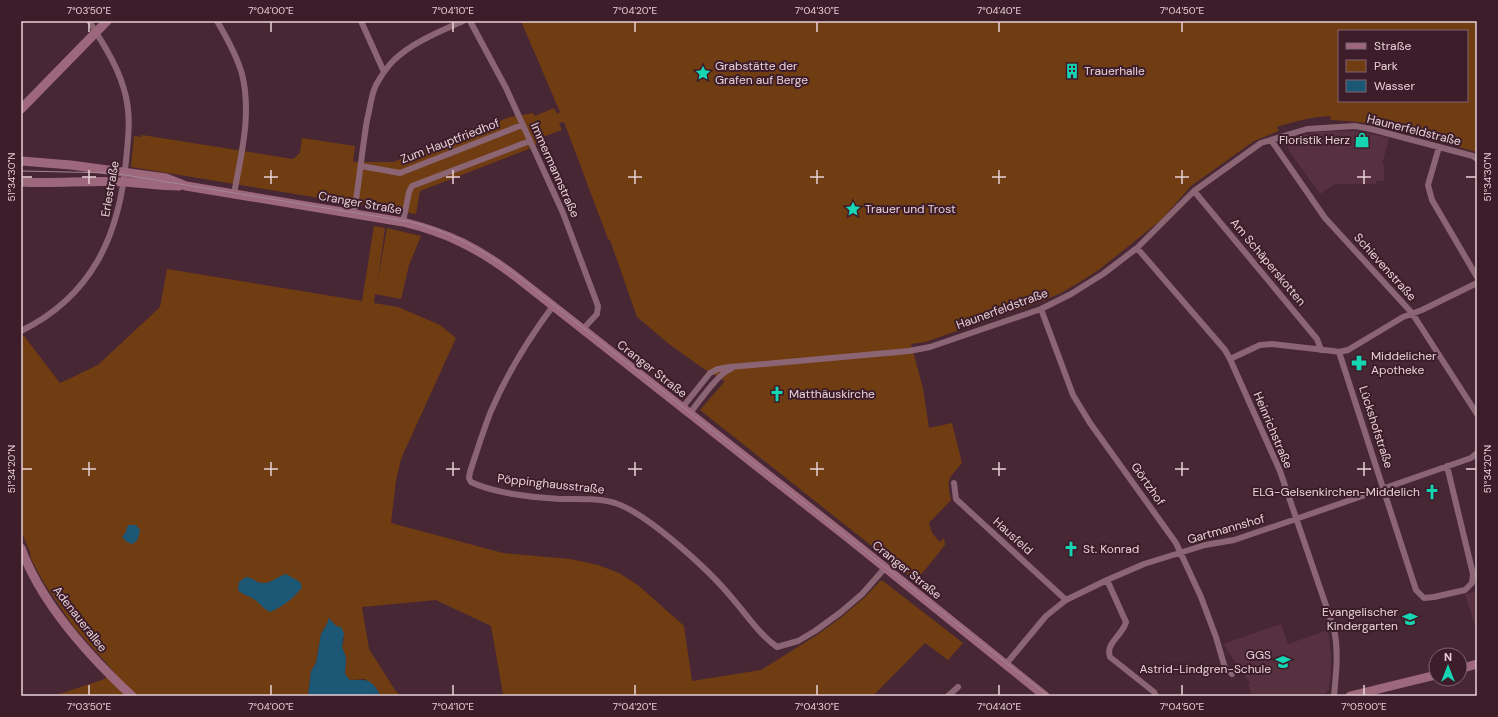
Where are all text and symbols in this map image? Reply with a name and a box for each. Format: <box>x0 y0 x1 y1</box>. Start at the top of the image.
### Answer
text: 7°03'50"E <box>67 4 112 17</box>
text: 7°04'00"E <box>248 4 294 17</box>
text: 7°04'10"E <box>432 4 474 17</box>
text: 7°04'20"E <box>613 4 658 17</box>
text: 7°04'30"E <box>795 4 840 17</box>
text: 7°04'40"E <box>977 4 1021 17</box>
text: 7°04'50"E <box>1160 4 1205 17</box>
legend <box>1338 30 1468 102</box>
text: Straße <box>1374 38 1411 54</box>
place label: Grabstätte der Grafen auf Berge <box>715 58 808 88</box>
text: Park <box>1374 58 1398 74</box>
building icon: Trauerhalle <box>1063 62 1081 80</box>
place label: Trauerhalle <box>1084 63 1145 79</box>
place icon: Grabstätte der Grafen auf Berge <box>694 64 712 82</box>
text: Wasser <box>1374 78 1415 94</box>
street label: Haunerfeldstraße <box>1365 111 1463 149</box>
street label: Zum Hauptfriedhof <box>398 115 502 167</box>
street label: Immermannstraße <box>527 120 583 220</box>
shop icon: Floristik Herz <box>1353 131 1371 149</box>
place label: Floristik Herz <box>1279 132 1350 148</box>
text: 51°34'30"N <box>5 153 18 201</box>
text: 51°34'30"N <box>1481 153 1494 201</box>
street label: Erlestraße <box>97 160 123 218</box>
street label: Cranger Straße <box>317 188 403 218</box>
place icon: Trauer und Trost <box>844 200 862 218</box>
place label: Trauer und Trost <box>865 201 956 217</box>
street label: Am Schäperskotten <box>1227 215 1309 309</box>
street label: Schievenstraße <box>1350 230 1420 304</box>
street label: Haunerfeldstraße <box>954 285 1050 333</box>
street label: Cranger Straße <box>614 337 690 401</box>
place label: Middelicher Apotheke <box>1371 348 1437 378</box>
pharmacy icon: Middelicher Apotheke <box>1350 354 1368 372</box>
street label: Lückshofstraße <box>1355 384 1397 470</box>
church icon: Matthäuskirche <box>768 385 786 403</box>
place label: Matthäuskirche <box>789 386 875 402</box>
street label: Heinrichstraße <box>1250 389 1296 471</box>
text: 51°34'20"N <box>5 445 18 493</box>
text: 51°34'20"N <box>1481 445 1494 493</box>
street label: Görtzhof <box>1127 459 1169 509</box>
street label: Pöppinghausstraße <box>497 470 606 498</box>
church icon: ELG-Gelsenkirchen-Middelich <box>1423 483 1441 501</box>
place label: ELG-Gelsenkirchen-Middelich <box>1253 484 1420 500</box>
street label: Gartmannshof <box>1185 510 1267 548</box>
street label: Hausfeld <box>990 514 1036 558</box>
street label: Cranger Straße <box>869 537 945 603</box>
church icon: St. Konrad <box>1062 540 1080 558</box>
place label: St. Konrad <box>1083 541 1139 557</box>
street label: Adenauerallee <box>49 583 111 655</box>
place label: Evangelischer Kindergarten <box>1322 604 1399 634</box>
school or university icon: Evangelischer Kindergarten <box>1401 610 1419 628</box>
place label: GGS Astrid-Lindgren-Schule <box>1139 647 1271 677</box>
north arrow <box>1428 647 1468 687</box>
text: N <box>1444 650 1452 664</box>
school or university icon: GGS Astrid-Lindgren-Schule <box>1274 653 1292 671</box>
text: 7°03'50"E <box>67 700 112 713</box>
text: 7°04'00"E <box>248 700 294 713</box>
text: 7°04'10"E <box>432 700 474 713</box>
text: 7°04'20"E <box>613 700 658 713</box>
text: 7°04'30"E <box>795 700 840 713</box>
text: 7°04'40"E <box>977 700 1021 713</box>
text: 7°04'50"E <box>1160 700 1205 713</box>
text: 7°05'00"E <box>1341 700 1387 713</box>

